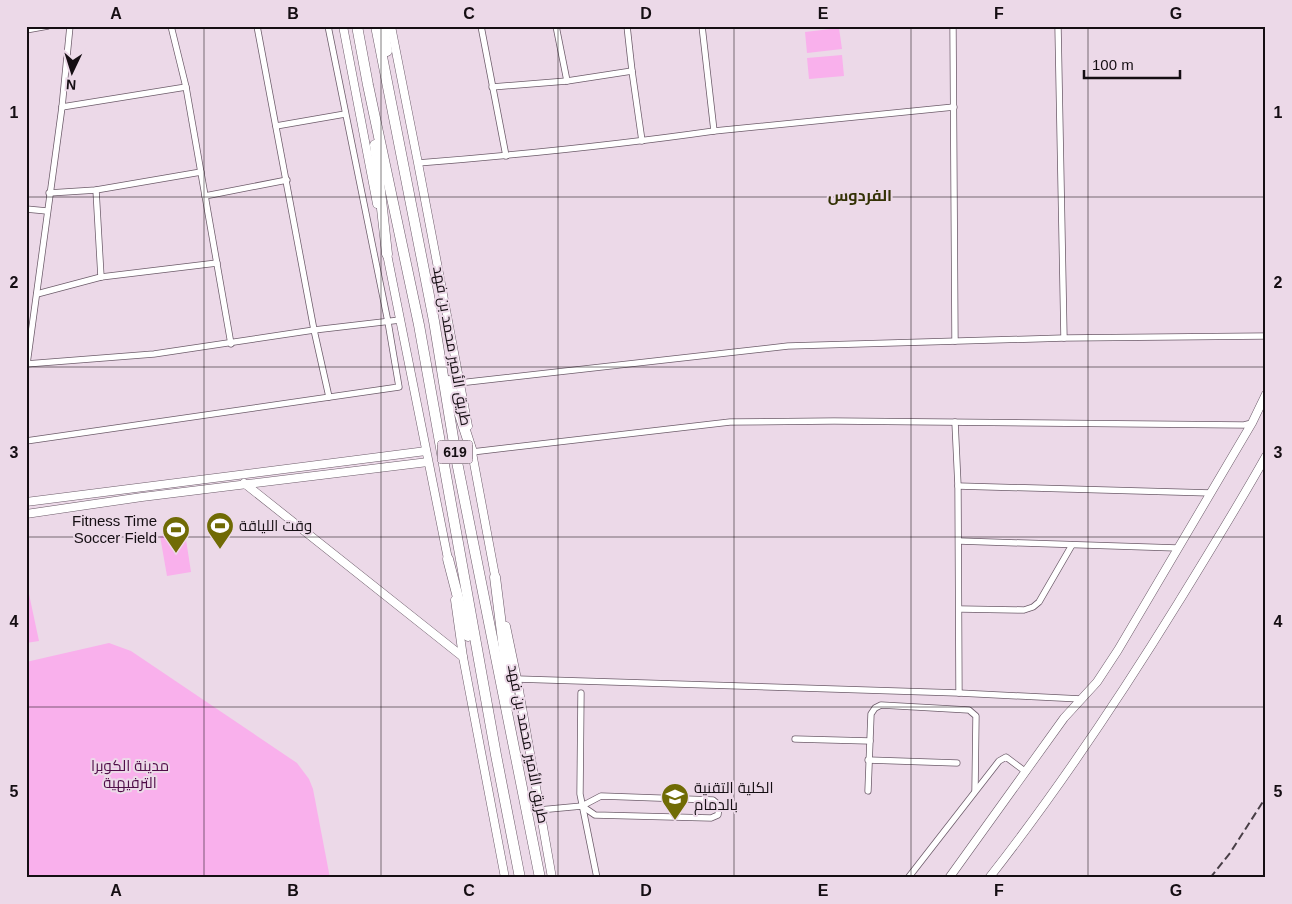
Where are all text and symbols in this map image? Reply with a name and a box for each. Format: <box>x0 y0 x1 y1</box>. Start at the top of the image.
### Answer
text: A <box>110 5 122 22</box>
text: B <box>287 5 299 22</box>
text: C <box>463 5 475 22</box>
text: D <box>640 5 652 22</box>
text: E <box>818 5 829 22</box>
text: F <box>994 5 1004 22</box>
text: G <box>1170 5 1182 22</box>
north arrow <box>48 48 98 98</box>
scale bar <box>1084 48 1181 80</box>
text: 100 m <box>1092 56 1134 73</box>
text: N <box>65 77 77 93</box>
text: 1 <box>10 104 19 121</box>
text: 1 <box>1274 104 1283 121</box>
district label: الفردوس <box>828 187 892 205</box>
street label: طريق الأمير محمد بن فهد <box>428 265 475 427</box>
text: 2 <box>10 274 19 291</box>
text: 2 <box>1274 274 1283 291</box>
road number: 619 <box>438 441 472 464</box>
text: 3 <box>10 444 19 461</box>
text: 3 <box>1274 444 1283 461</box>
sports icon: وقت اللياقة <box>205 511 235 550</box>
place label: Fitness Time Soccer Field <box>72 512 157 546</box>
sports icon: Fitness Time Soccer Field <box>161 515 191 554</box>
place label: وقت اللياقة <box>239 517 312 535</box>
text: 4 <box>10 613 19 630</box>
text: 4 <box>1274 613 1283 630</box>
street label: طريق الأمير محمد بن فهد <box>503 663 552 825</box>
park label: مدينة الكوبرا الترفيهية <box>91 757 169 793</box>
place label: الكلية التقنية بالدمام <box>694 779 774 815</box>
school or university icon: الكلية التقنية بالدمام <box>660 782 690 821</box>
text: 5 <box>10 783 19 800</box>
text: 5 <box>1274 783 1283 800</box>
text: A <box>110 882 122 899</box>
text: B <box>287 882 299 899</box>
text: C <box>463 882 475 899</box>
text: D <box>640 882 652 899</box>
text: E <box>818 882 829 899</box>
text: F <box>994 882 1004 899</box>
text: G <box>1170 882 1182 899</box>

